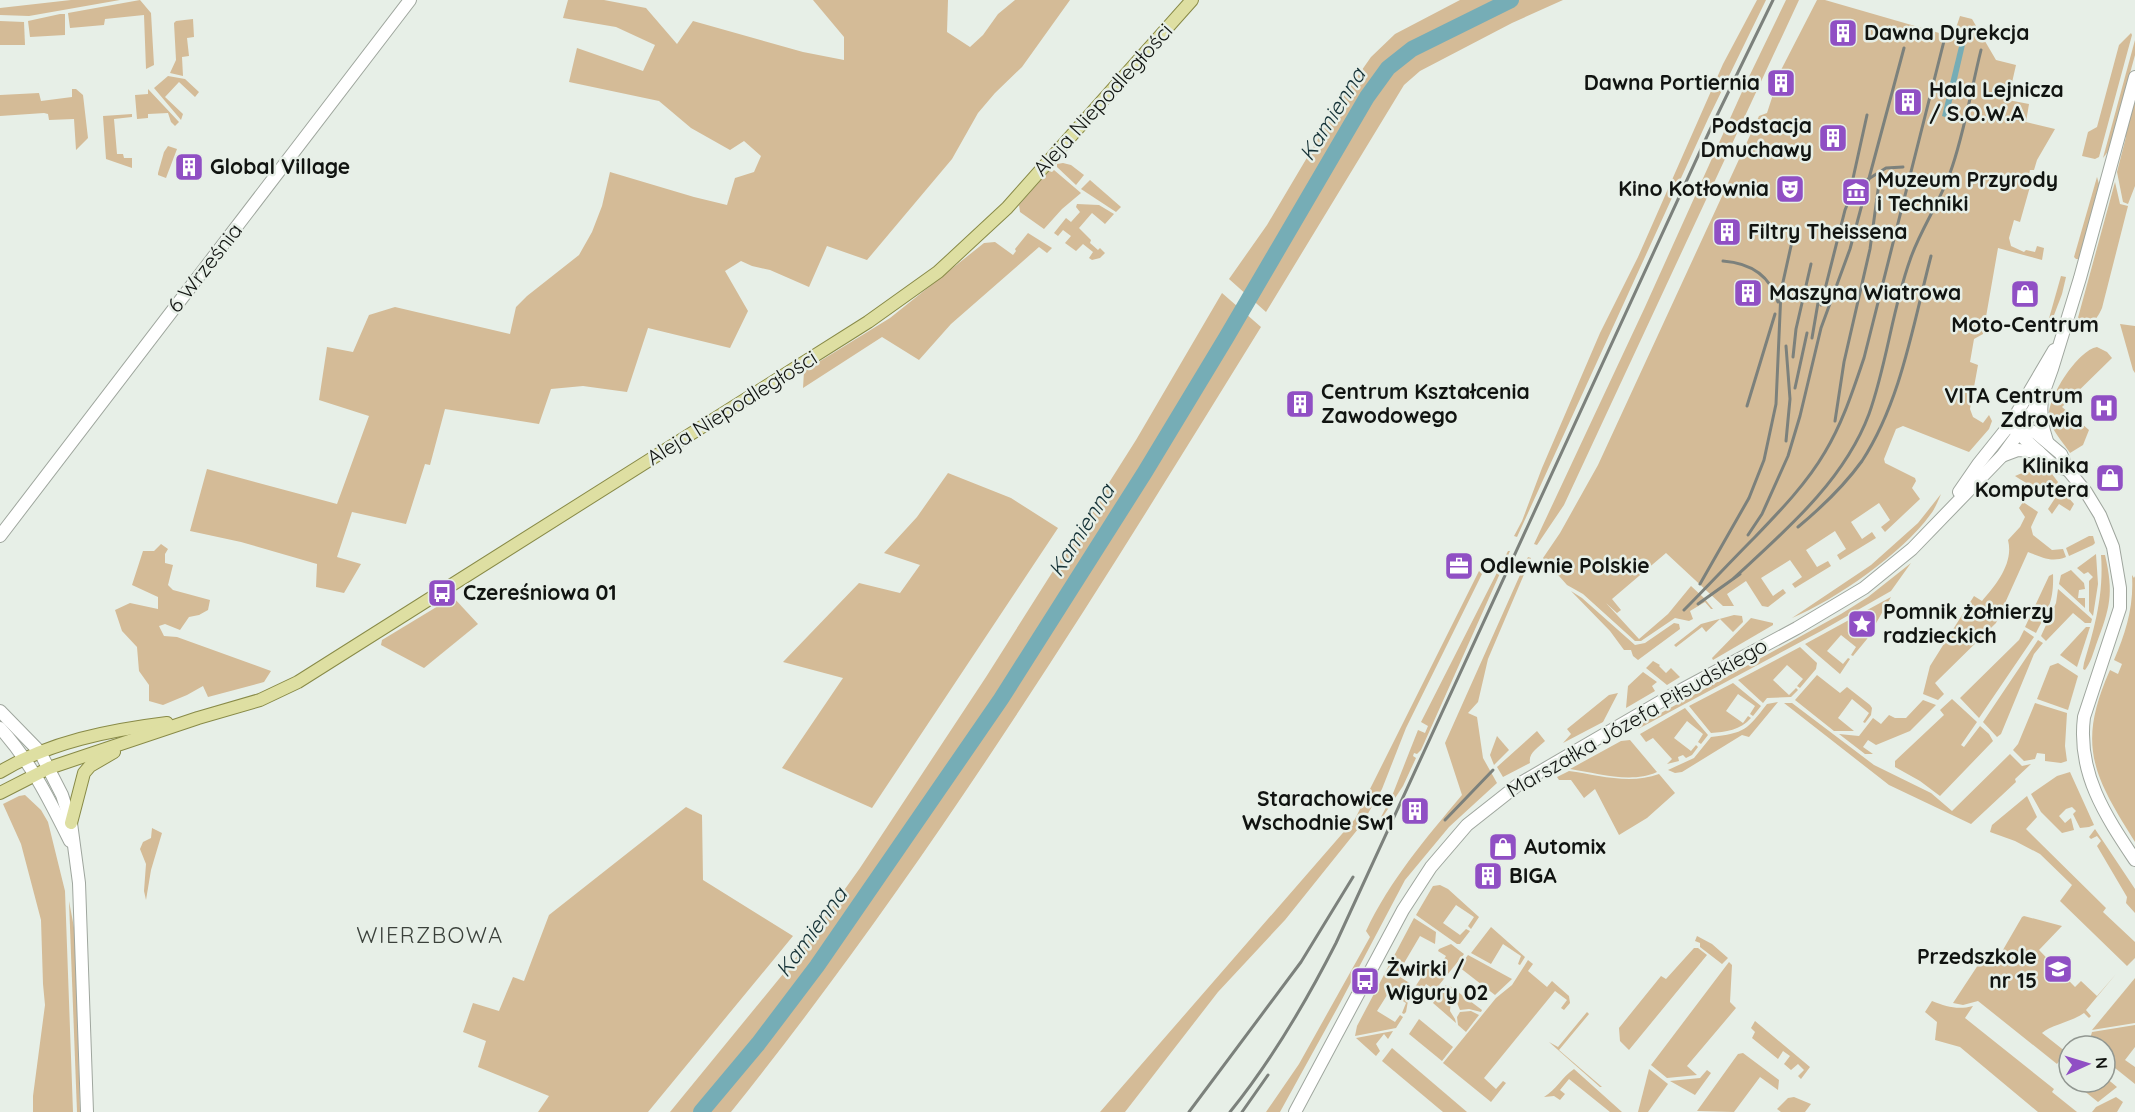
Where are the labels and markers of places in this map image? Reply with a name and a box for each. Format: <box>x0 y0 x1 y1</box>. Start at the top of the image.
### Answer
building icon: Dawna Dyrekcja <box>1827 17 1859 49</box>
place label: Dawna Dyrekcja <box>1864 19 2030 45</box>
building icon: Dawna Portiernia <box>1765 67 1797 99</box>
place label: Dawna Portiernia <box>1584 69 1760 95</box>
place label: Hala Lejnicza / S.O.W.A <box>1929 76 2064 126</box>
building icon: Hala Lejnicza / S.O.W.A <box>1892 86 1924 118</box>
place label: Podstacja Dmuchawy <box>1701 112 1812 162</box>
building icon: Podstacja Dmuchawy <box>1817 122 1849 154</box>
building icon: Global Village <box>173 151 205 183</box>
place label: Global Village <box>210 153 350 179</box>
place label: Muzeum Przyrody i Techniki <box>1877 166 2058 216</box>
theatre icon: Kino Kotłownia <box>1774 173 1806 205</box>
place label: Kino Kotłownia <box>1618 175 1769 201</box>
museum icon: Muzeum Przyrody i Techniki <box>1840 176 1872 208</box>
building icon: Filtry Theissena <box>1711 216 1743 248</box>
place label: Filtry Theissena <box>1748 218 1907 244</box>
building icon: Maszyna Wiatrowa <box>1732 277 1764 309</box>
shop icon: Moto-Centrum <box>2009 278 2041 310</box>
place label: Maszyna Wiatrowa <box>1769 279 1961 305</box>
place label: Moto-Centrum <box>1951 311 2099 337</box>
place label: Centrum Kształcenia Zawodowego <box>1321 378 1530 428</box>
place label: VITA Centrum Zdrowia <box>1944 382 2083 432</box>
building icon: Centrum Kształcenia Zawodowego <box>1284 388 1316 420</box>
hospital icon: VITA Centrum Zdrowia <box>2088 392 2120 424</box>
place label: Klinika Komputera <box>1975 452 2089 502</box>
shop icon: Klinika Komputera <box>2094 462 2126 494</box>
office icon: Odlewnie Polskie <box>1443 550 1475 582</box>
place label: Odlewnie Polskie <box>1480 552 1650 578</box>
bus stop icon: Czereśniowa 01 <box>426 577 458 609</box>
place label: Czereśniowa 01 <box>463 579 617 605</box>
place label: Pomnik żołnierzy radzieckich <box>1883 598 2054 648</box>
place icon: Pomnik żołnierzy radzieckich <box>1846 608 1878 640</box>
place label: Starachowice Wschodnie Sw1 <box>1242 785 1394 835</box>
building icon: Starachowice Wschodnie Sw1 <box>1399 795 1431 827</box>
shop icon: Automix <box>1487 831 1519 863</box>
place label: Automix <box>1524 833 1606 859</box>
building icon: BIGA <box>1472 860 1504 892</box>
place label: BIGA <box>1509 862 1557 888</box>
place label: Przedszkole nr 15 <box>1917 943 2037 993</box>
school or university icon: Przedszkole nr 15 <box>2042 953 2074 985</box>
place label: Żwirki / Wigury 02 <box>1386 955 1488 1005</box>
bus stop icon: Żwirki / Wigury 02 <box>1349 965 1381 997</box>

